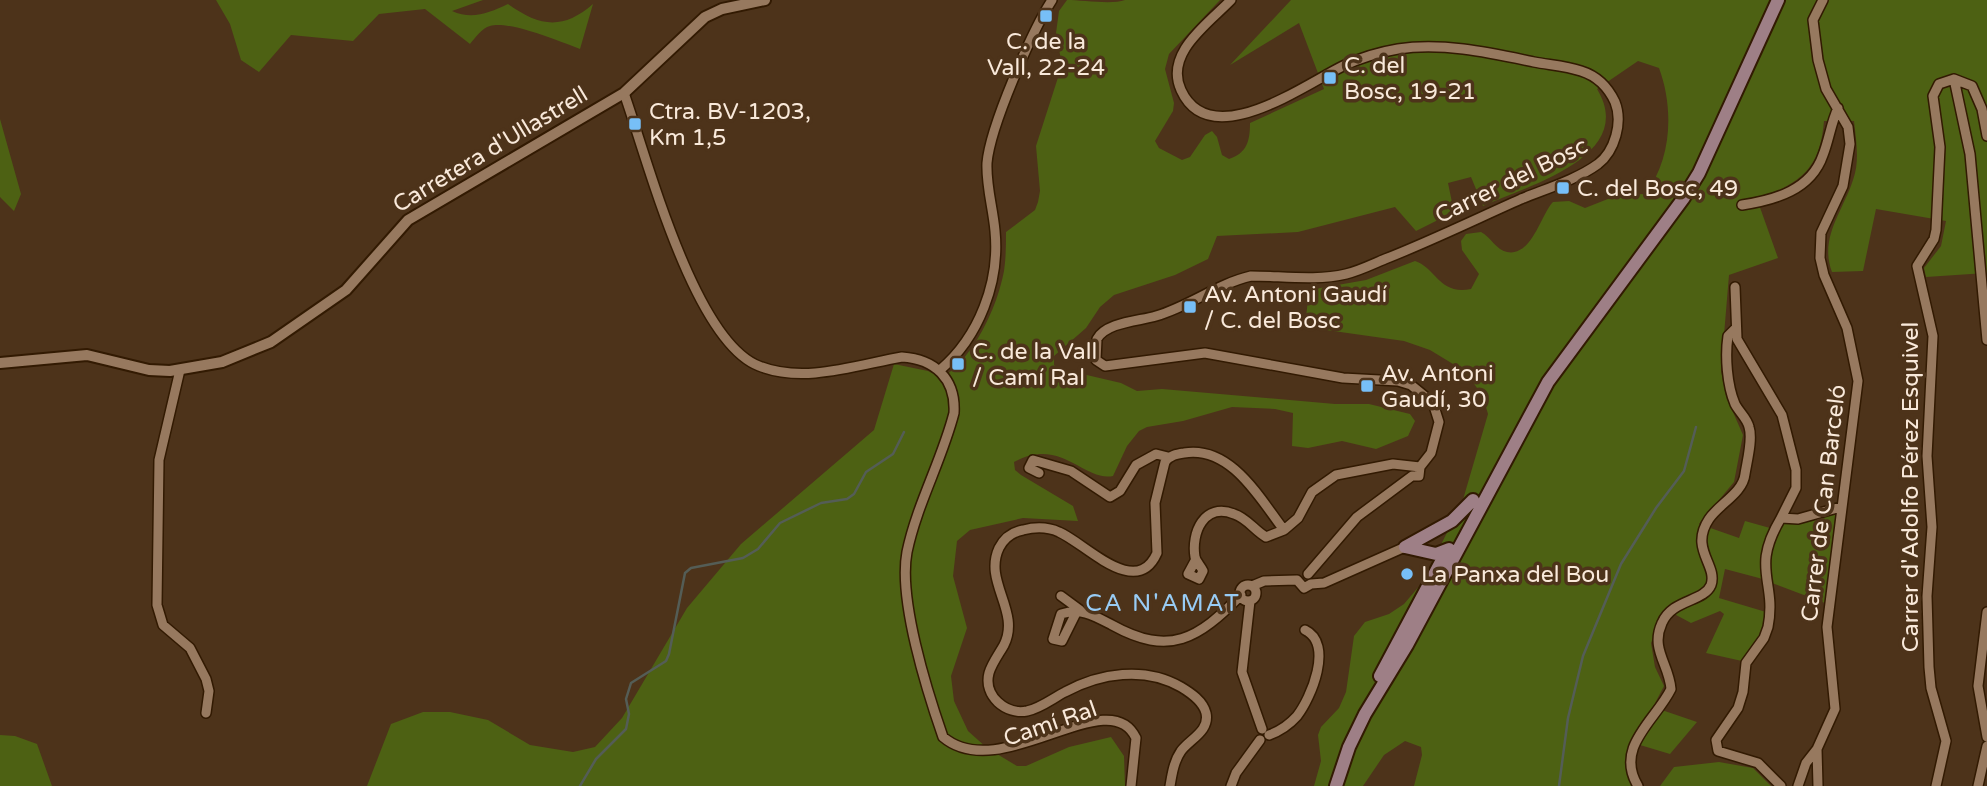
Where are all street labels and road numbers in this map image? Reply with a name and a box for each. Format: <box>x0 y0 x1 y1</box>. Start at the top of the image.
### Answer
street label: Carretera d'Ullastrell <box>388 81 593 219</box>
street label: Carrer del Bosc <box>1431 132 1592 230</box>
street label: Carrer d'Adolfo Pérez Esquivel <box>1897 322 1925 652</box>
street label: Carrer de Can Barceló <box>1796 383 1852 623</box>
street label: Camí Ral <box>1000 695 1101 753</box>

